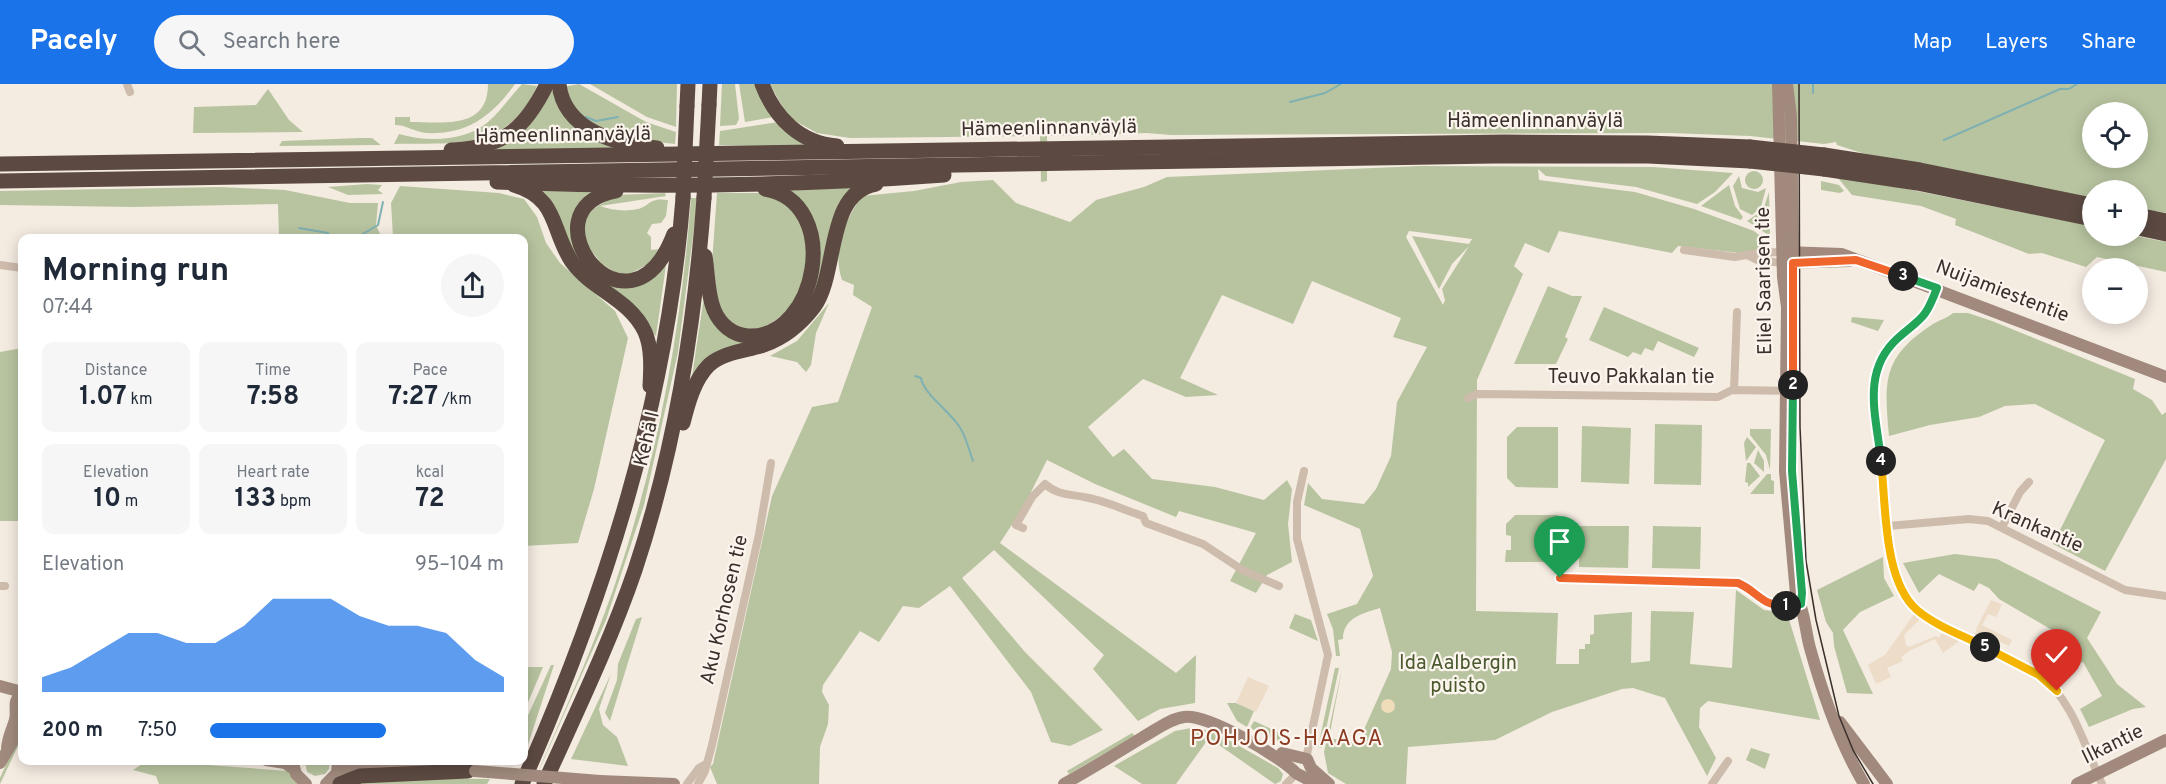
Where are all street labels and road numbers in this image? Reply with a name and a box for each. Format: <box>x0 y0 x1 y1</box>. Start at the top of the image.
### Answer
street label: Hämeenlinnanväylä <box>1447 109 1623 135</box>
street label: Hämeenlinnanväylä <box>961 114 1137 144</box>
street label: Hämeenlinnanväylä <box>475 121 651 151</box>
street label: Eliel Saarisen tie <box>1751 207 1779 355</box>
street label: Nuijamiestentie <box>1932 255 2072 329</box>
street label: Teuvo Pakkalan tie <box>1547 365 1715 391</box>
street label: Kehä I <box>629 409 667 469</box>
street label: Krankantie <box>1987 496 2087 560</box>
street label: Aku Korhosen tie <box>695 533 755 687</box>
street label: Ilkantie <box>2078 719 2148 771</box>

